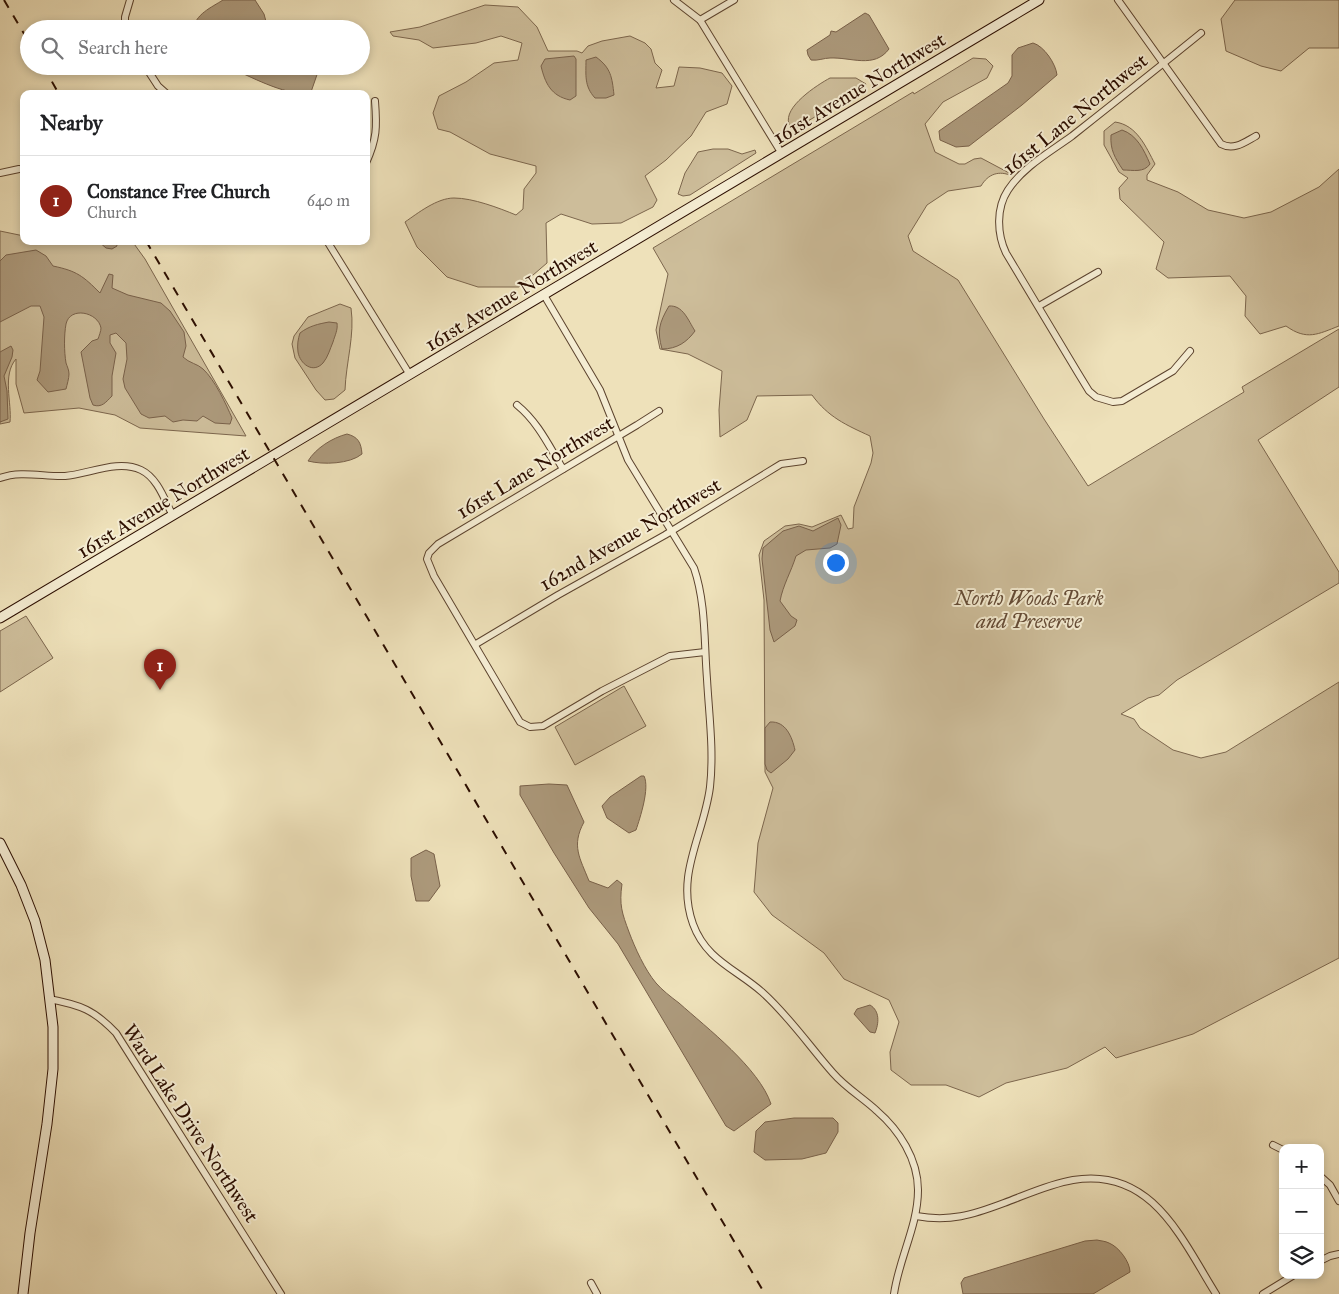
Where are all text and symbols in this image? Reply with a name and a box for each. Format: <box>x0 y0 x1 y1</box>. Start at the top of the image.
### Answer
search box <box>20 20 370 75</box>
street label: 161st Avenue Northwest <box>768 27 950 149</box>
icon: search <box>38 34 66 62</box>
text: Search here <box>78 36 168 59</box>
street label: 161st Lane Northwest <box>998 48 1152 180</box>
text: Nearby <box>40 110 103 136</box>
text: Constance Free Church <box>87 180 270 203</box>
text: 1 <box>53 191 59 210</box>
text: 640 m <box>307 191 350 210</box>
text: Church <box>87 203 137 222</box>
street label: 161st Avenue Northwest <box>420 234 602 356</box>
street label: 161st Lane Northwest <box>452 411 618 523</box>
street label: 161st Avenue Northwest <box>72 441 254 563</box>
street label: 162nd Avenue Northwest <box>535 472 725 596</box>
your location <box>823 550 849 576</box>
park label: North Woods Park and Preserve <box>953 586 1104 633</box>
pin: 1 <box>144 649 176 690</box>
street label: Ward Lake Drive Northwest <box>118 1019 264 1227</box>
map controls <box>1279 1144 1324 1279</box>
button: + <box>1279 1144 1324 1189</box>
button: − <box>1279 1189 1324 1234</box>
button: layers <box>1279 1234 1324 1279</box>

